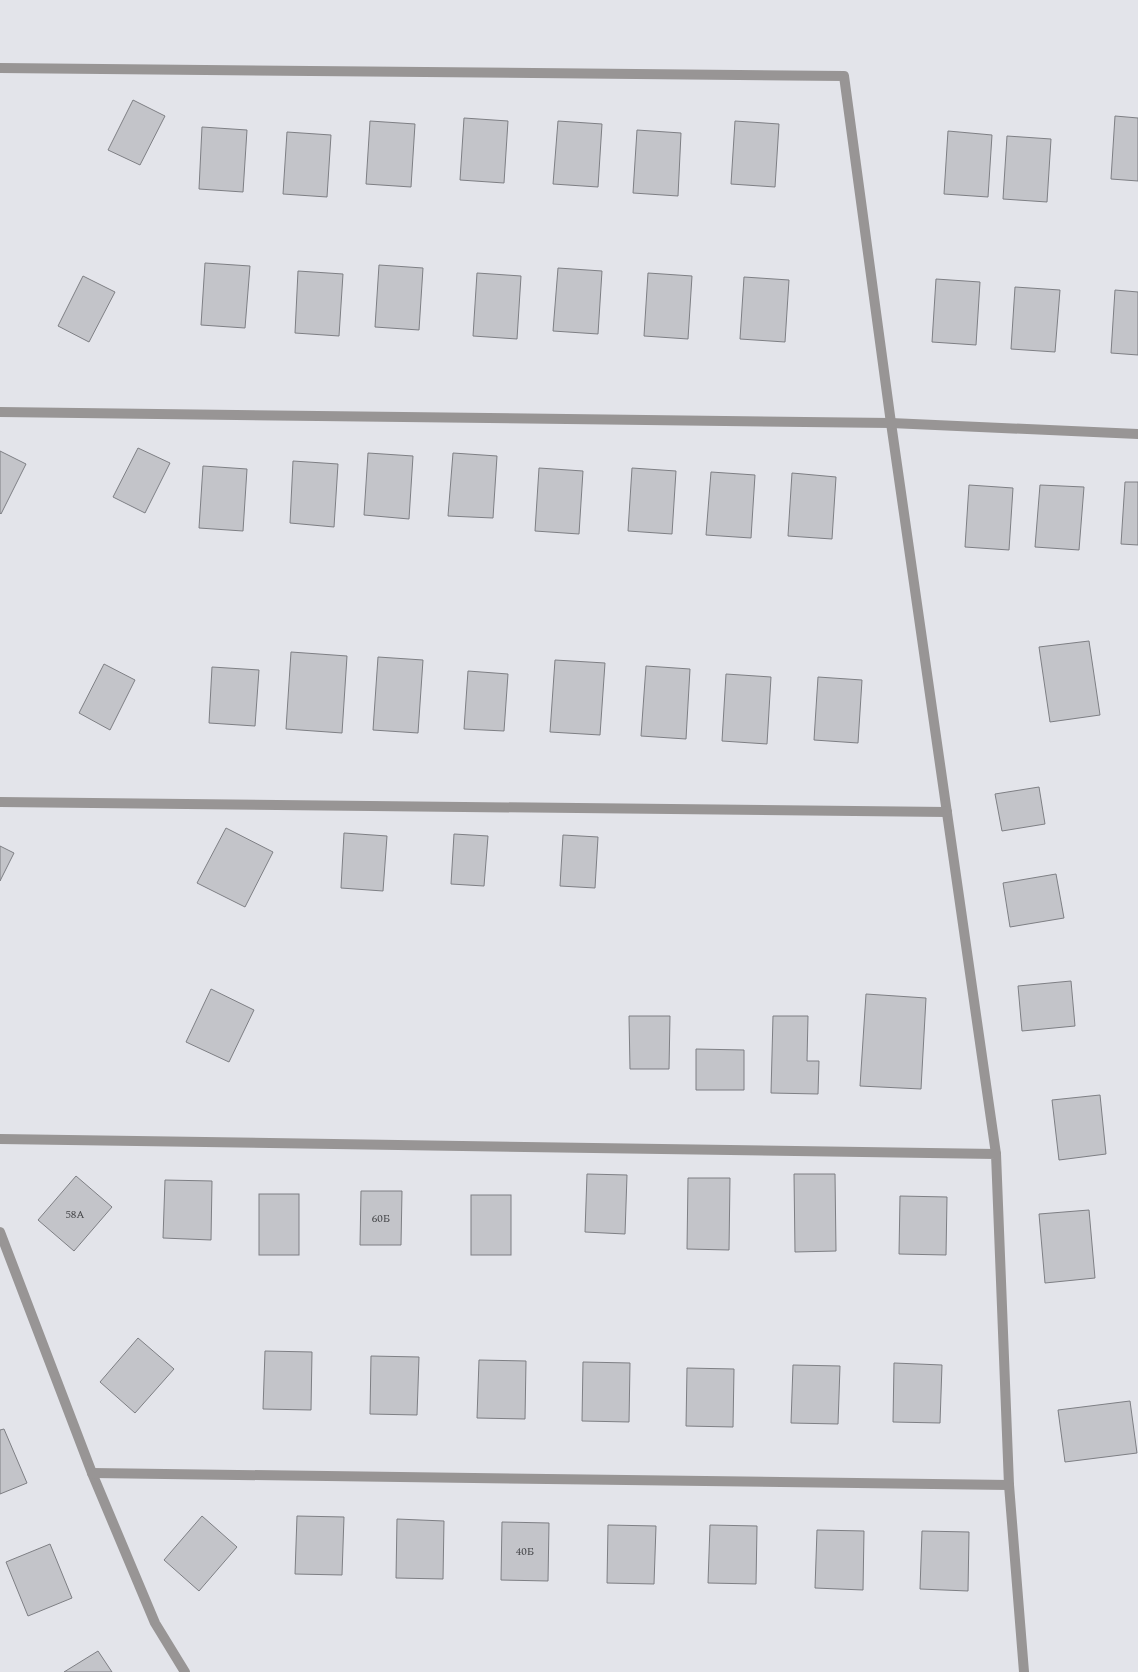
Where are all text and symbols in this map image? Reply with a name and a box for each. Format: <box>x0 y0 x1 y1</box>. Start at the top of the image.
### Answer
house number: 58А <box>65 1206 85 1223</box>
house number: 60Б <box>372 1210 390 1227</box>
house number: 40Б <box>516 1543 534 1560</box>

